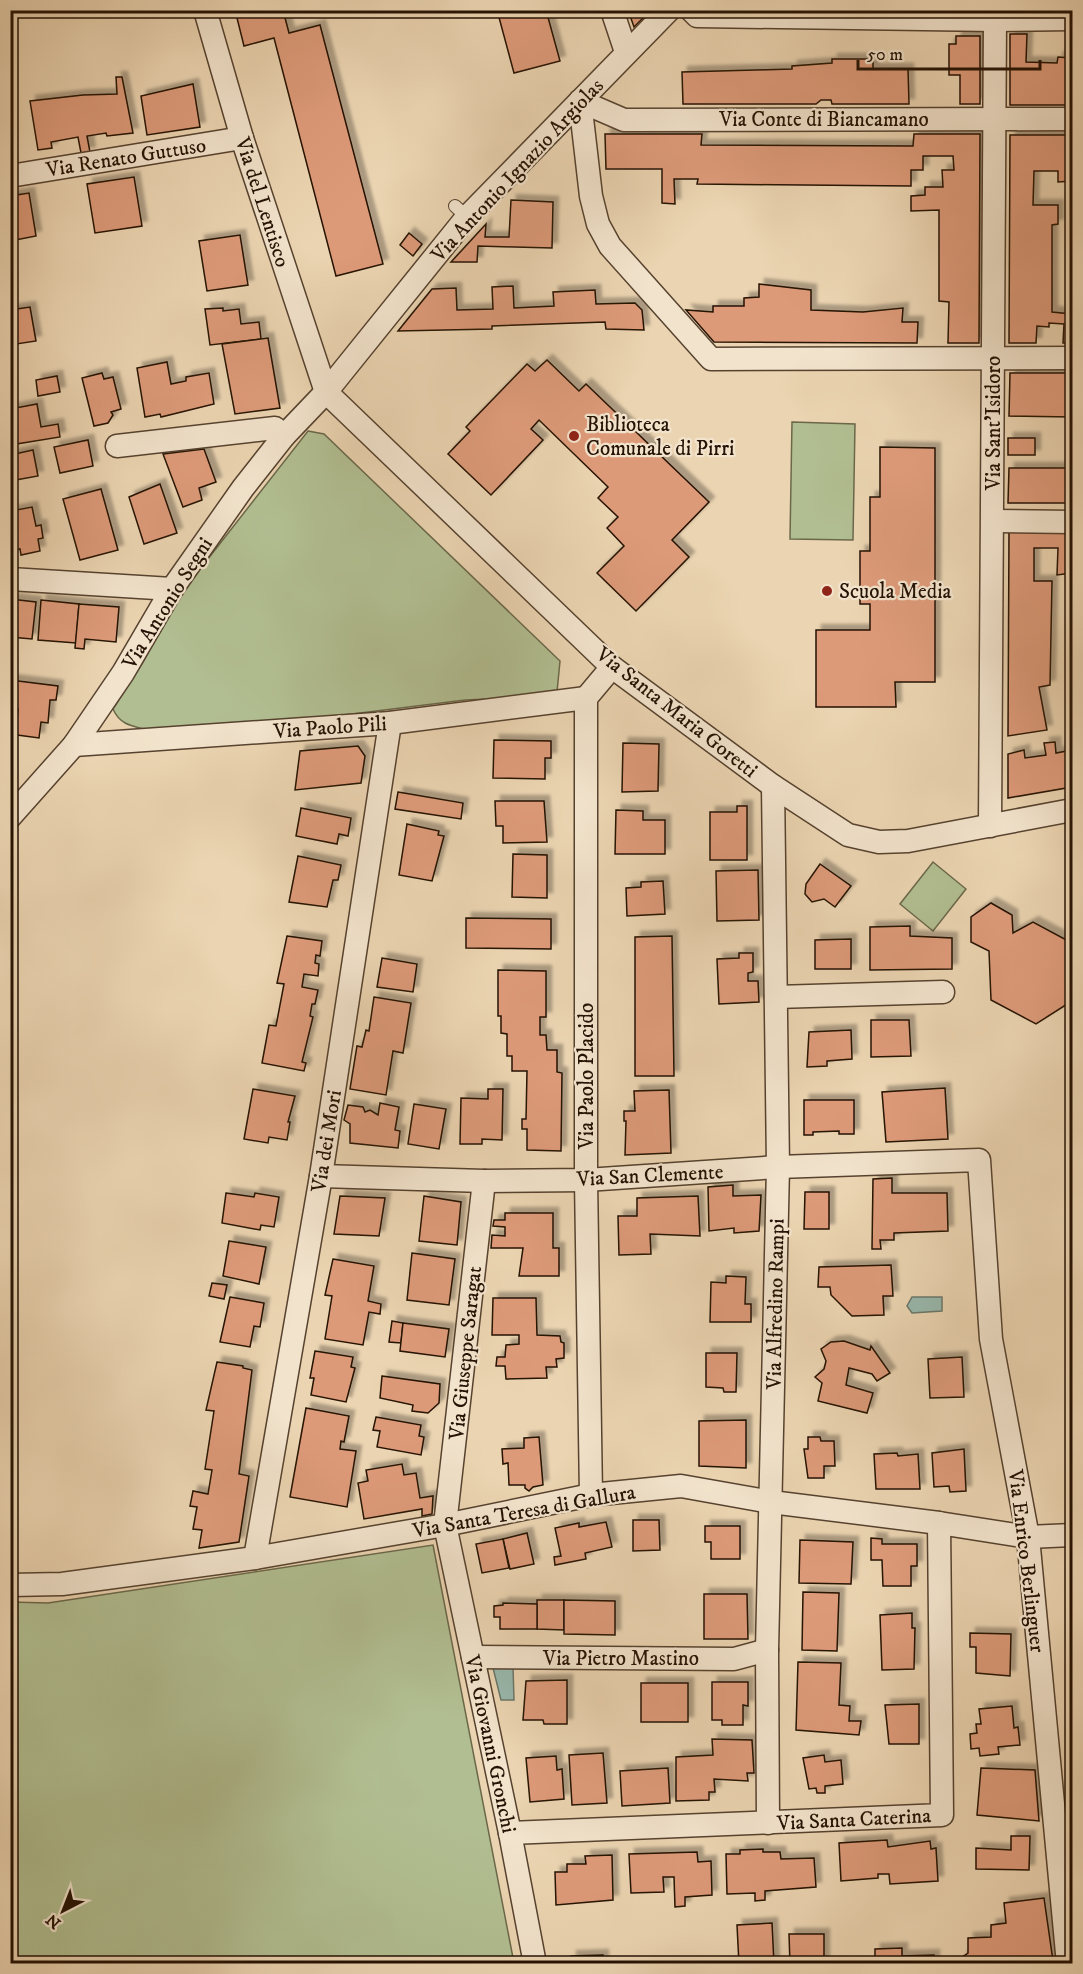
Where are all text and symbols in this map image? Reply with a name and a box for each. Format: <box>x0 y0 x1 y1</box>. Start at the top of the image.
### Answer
scale bar <box>858 33 1040 71</box>
text: 50 m <box>867 44 903 66</box>
street label: Via Antonio Ignazio Argiolas <box>425 74 610 269</box>
street label: Via Conte di Biancamano <box>718 107 929 133</box>
street label: Via Renato Guttuso <box>43 133 208 184</box>
street label: Via del Lentisco <box>229 133 295 271</box>
street label: Via Sant'Isidoro <box>981 356 1007 491</box>
place label: Biblioteca Comunale di Pirri <box>586 412 734 462</box>
marker: Biblioteca Comunale di Pirri <box>567 429 581 443</box>
street label: Via Antonio Segni <box>116 533 219 675</box>
place label: Scuola Media <box>839 579 952 605</box>
marker: Scuola Media <box>820 584 834 598</box>
street label: Via Santa Maria Goretti <box>590 641 762 784</box>
street label: Via Paolo Pili <box>272 711 388 745</box>
street label: Via Paolo Placido <box>574 1003 600 1150</box>
street label: Via dei Mori <box>306 1088 348 1195</box>
street label: Via San Clemente <box>575 1159 724 1193</box>
street label: Via Alfredino Rampi <box>761 1218 790 1391</box>
street label: Via Giuseppe Saragat <box>444 1265 488 1442</box>
street label: Via Enrico Berlinguer <box>1002 1467 1050 1654</box>
street label: Via Santa Teresa di Gallura <box>410 1480 638 1545</box>
street label: Via Pietro Mastino <box>542 1646 699 1672</box>
street label: Via Giovanni Gronchi <box>458 1652 522 1836</box>
street label: Via Santa Caterina <box>775 1803 932 1837</box>
north arrow <box>33 1881 93 1941</box>
text: N <box>42 1910 65 1933</box>

